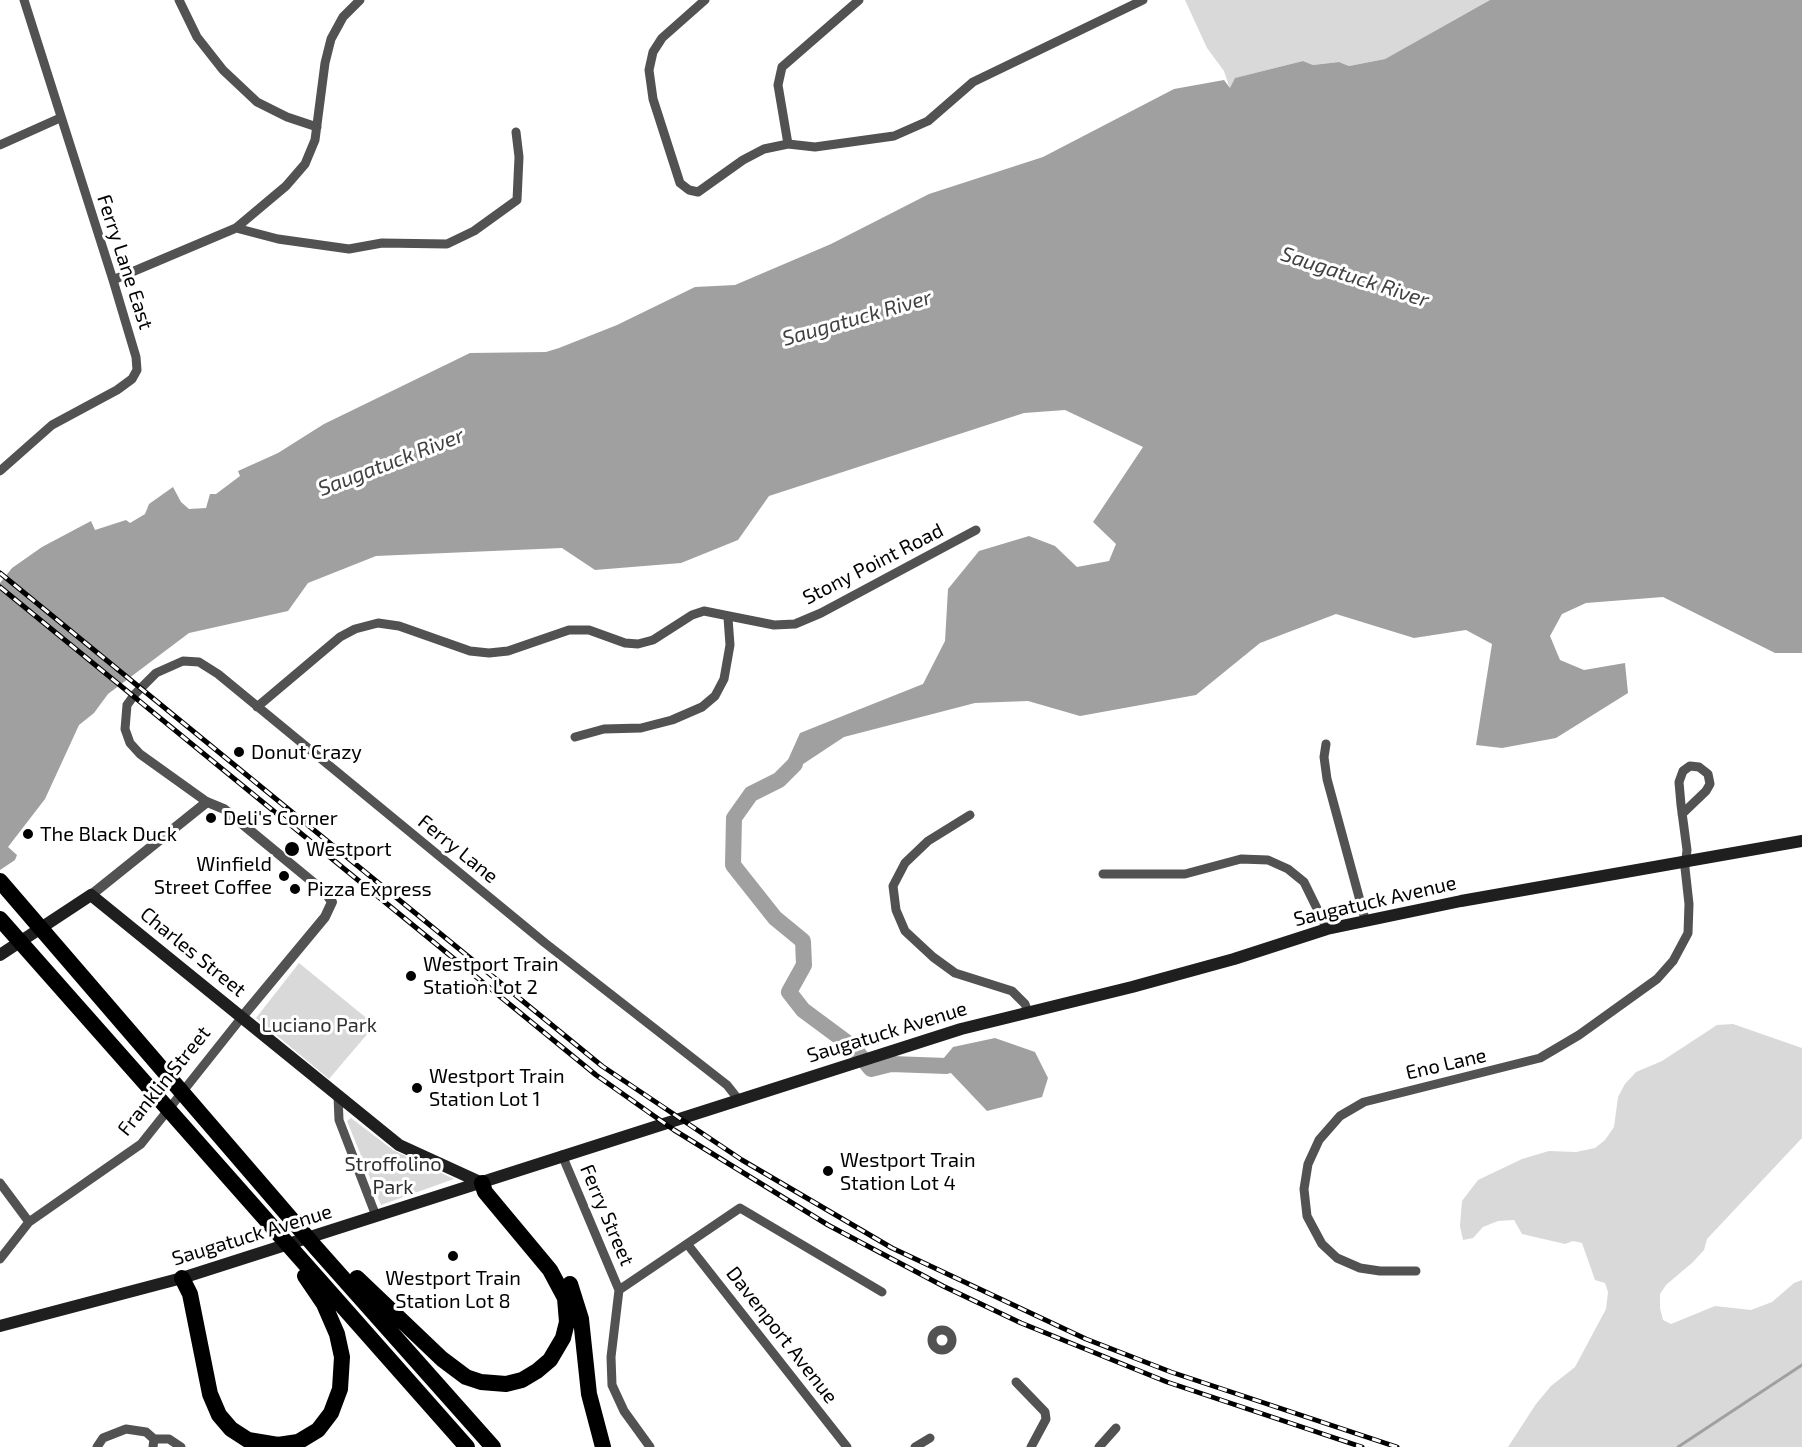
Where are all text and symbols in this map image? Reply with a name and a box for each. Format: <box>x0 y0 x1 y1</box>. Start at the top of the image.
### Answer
street label: Ferry Lane East <box>92 192 158 332</box>
water label: Saugatuck River <box>1278 241 1432 313</box>
water label: Saugatuck River <box>779 285 935 351</box>
water label: Saugatuck River <box>314 423 468 501</box>
street label: Stony Point Road <box>799 518 947 610</box>
place label: Donut Crazy <box>251 740 362 764</box>
marker: Donut Crazy <box>232 745 246 759</box>
place label: Deli's Corner <box>223 806 338 830</box>
street label: Ferry Lane <box>413 809 503 889</box>
marker: Deli's Corner <box>204 811 218 825</box>
place label: The Black Duck <box>40 822 177 846</box>
marker: The Black Duck <box>21 827 35 841</box>
place label: Westport <box>306 837 392 861</box>
marker: Westport <box>283 840 301 858</box>
place label: Winfield Street Coffee <box>154 852 272 899</box>
marker: Winfield Street Coffee <box>277 869 291 883</box>
street label: Saugatuck Avenue <box>1291 871 1459 931</box>
place label: Pizza Express <box>307 877 432 901</box>
marker: Pizza Express <box>288 882 302 896</box>
street label: Charles Street <box>135 902 251 1002</box>
place label: Westport Train Station Lot 2 <box>423 952 559 999</box>
marker: Westport Train Station Lot 2 <box>404 969 418 983</box>
street label: Saugatuck Avenue <box>804 996 970 1068</box>
park label: Luciano Park <box>261 1013 377 1037</box>
street label: Franklin Street <box>113 1021 215 1141</box>
street label: Eno Lane <box>1403 1043 1489 1085</box>
place label: Westport Train Station Lot 1 <box>429 1064 565 1111</box>
marker: Westport Train Station Lot 1 <box>410 1081 424 1095</box>
place label: Westport Train Station Lot 4 <box>840 1148 976 1195</box>
park label: Stroffolino Park <box>344 1152 442 1199</box>
street label: Ferry Street <box>575 1161 639 1269</box>
marker: Westport Train Station Lot 4 <box>821 1164 835 1178</box>
street label: Saugatuck Avenue <box>169 1199 335 1271</box>
marker: Westport Train Station Lot 8 <box>446 1249 460 1263</box>
street label: Davenport Avenue <box>721 1262 843 1408</box>
place label: Westport Train Station Lot 8 <box>385 1266 521 1313</box>

